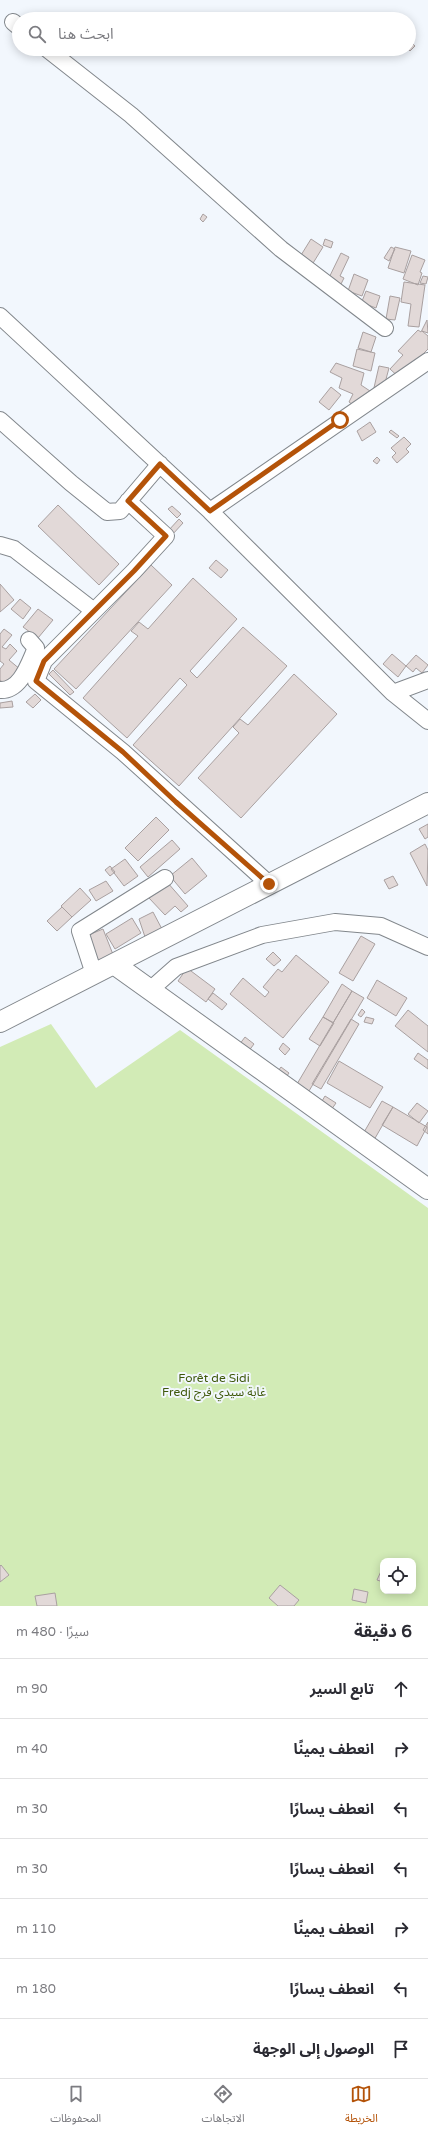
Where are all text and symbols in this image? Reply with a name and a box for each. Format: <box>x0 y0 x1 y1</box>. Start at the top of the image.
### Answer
search box <box>12 12 416 56</box>
icon: search <box>26 23 48 45</box>
text: ابحث هنا <box>58 25 114 43</box>
route start <box>331 411 349 429</box>
route end <box>260 875 278 893</box>
park label: Forêt de Sidi Fredj غابة سيدي فرج <box>162 1371 266 1402</box>
map controls <box>380 1558 416 1594</box>
button: locate <box>380 1558 416 1594</box>
text: 6 دقيقة <box>354 1621 412 1642</box>
text: سيرًا · 480 m <box>16 1624 89 1640</box>
icon: ahead <box>390 1678 412 1700</box>
text: تابع السير <box>310 1680 374 1698</box>
text: 90 m <box>16 1681 48 1697</box>
icon: right <box>390 1738 412 1760</box>
text: انعطف يمينًا <box>293 1740 374 1758</box>
text: 40 m <box>16 1741 48 1757</box>
icon: left <box>390 1798 412 1820</box>
text: انعطف يسارًا <box>290 1800 374 1818</box>
text: 30 m <box>16 1801 48 1817</box>
icon: left <box>390 1858 412 1880</box>
text: انعطف يسارًا <box>290 1860 374 1878</box>
text: 30 m <box>16 1861 48 1877</box>
icon: right <box>390 1918 412 1940</box>
text: انعطف يمينًا <box>293 1920 374 1938</box>
text: 110 m <box>16 1921 56 1937</box>
icon: left <box>390 1978 412 2000</box>
text: انعطف يسارًا <box>290 1980 374 1998</box>
text: 180 m <box>16 1981 56 1997</box>
icon: arrive <box>390 2038 412 2060</box>
text: الوصول إلى الوجهة <box>253 2040 374 2058</box>
tab: المحفوظات <box>50 2083 101 2130</box>
tab: الاتجاهات <box>202 2083 245 2130</box>
tab: الخريطة <box>345 2083 378 2130</box>

